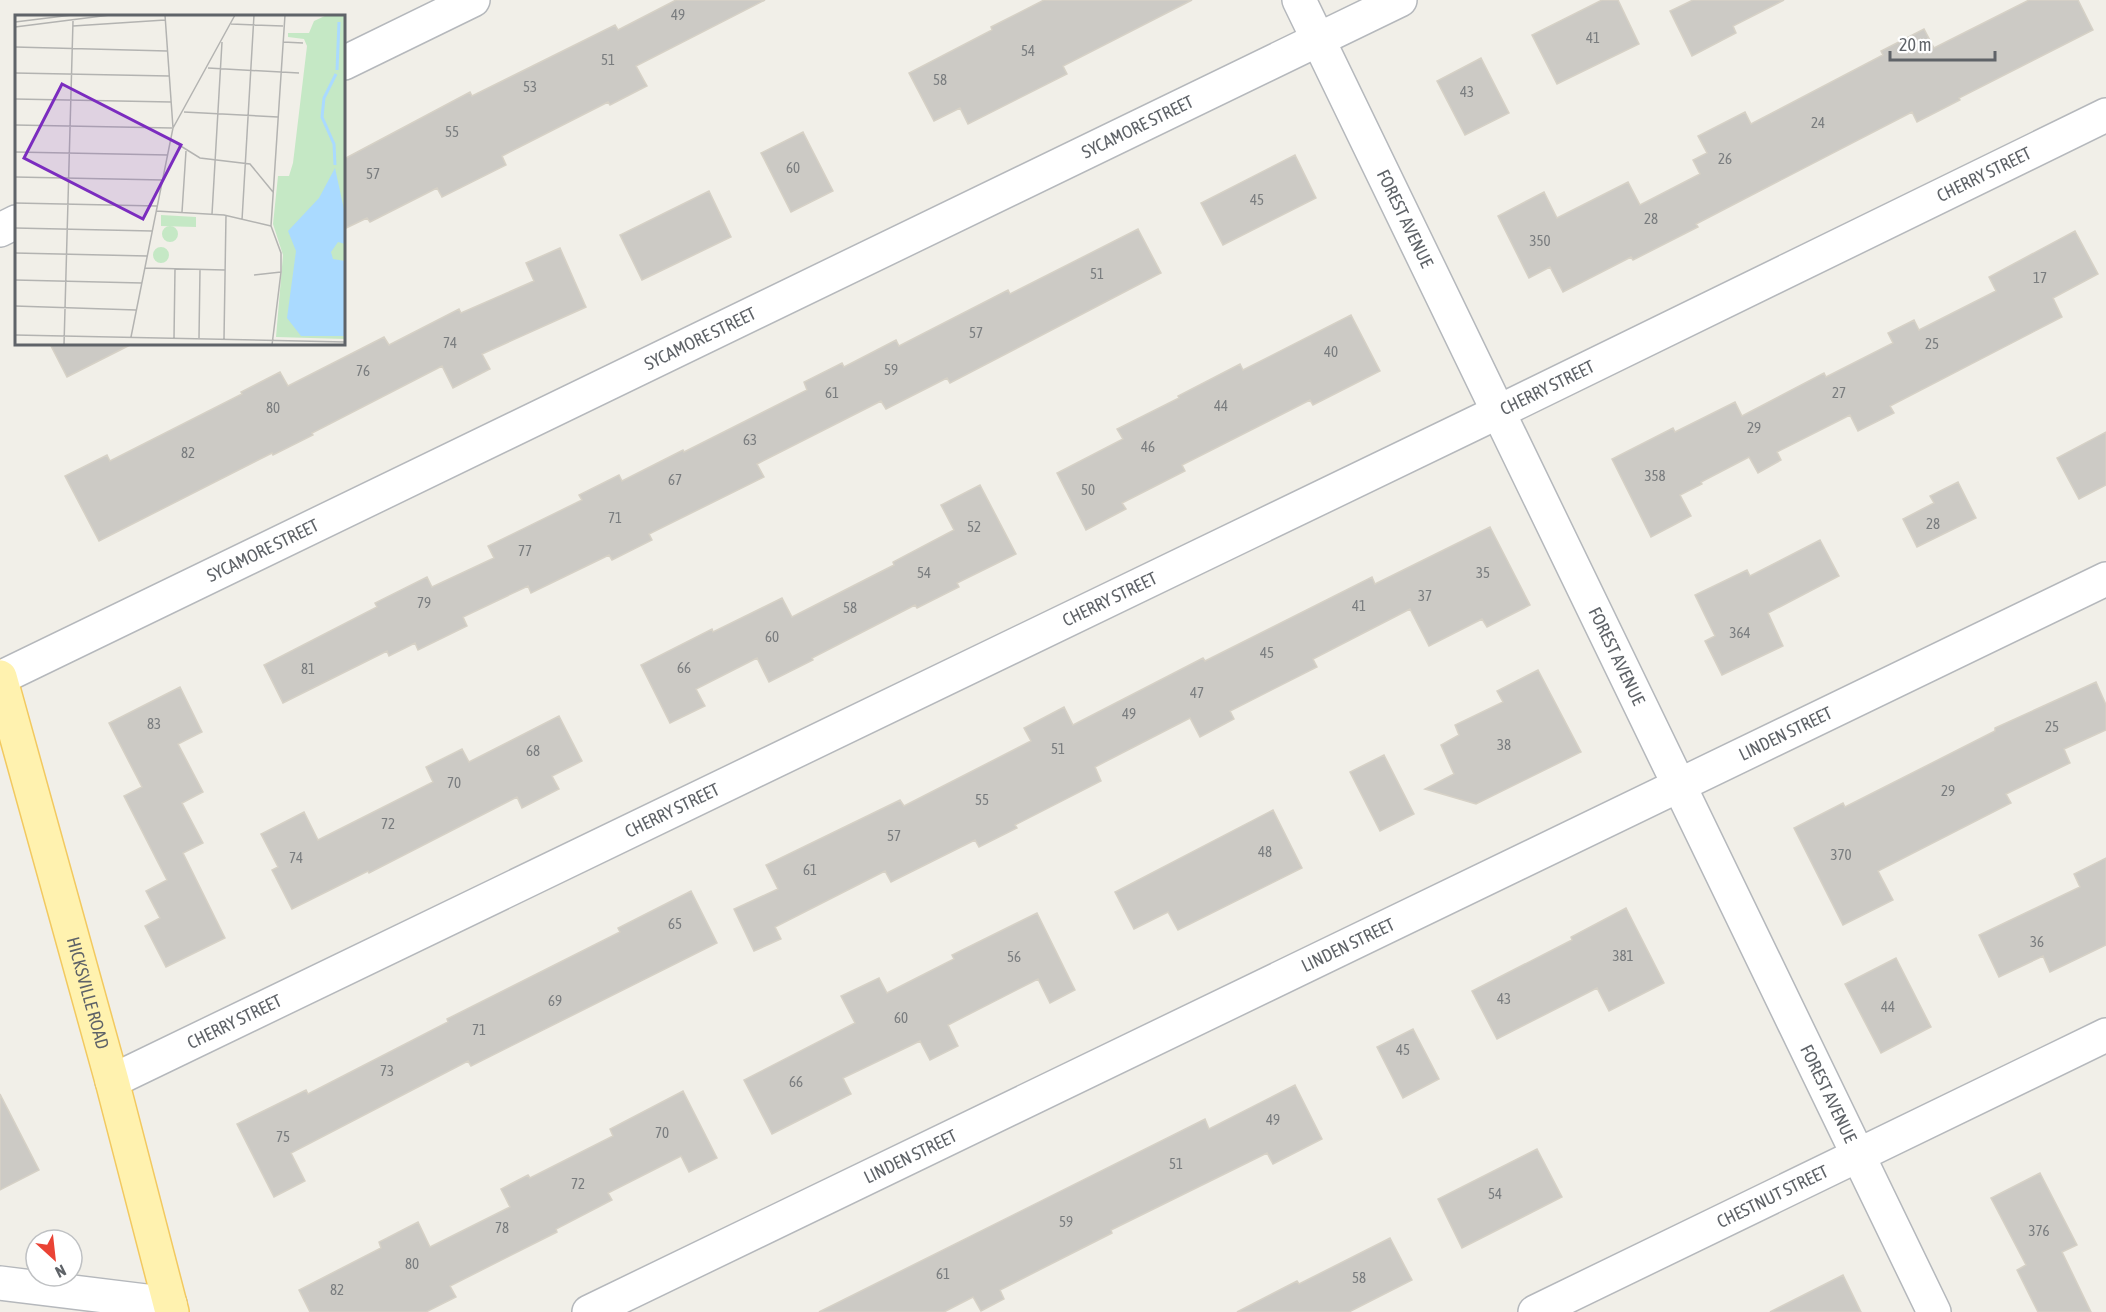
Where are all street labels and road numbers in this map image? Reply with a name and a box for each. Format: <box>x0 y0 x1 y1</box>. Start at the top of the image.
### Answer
street label: SYCAMORE STREET <box>1078 91 1197 163</box>
street label: CHERRY STREET <box>1933 142 2035 206</box>
street label: FOREST AVENUE <box>1373 166 1438 271</box>
street label: SYCAMORE STREET <box>641 302 759 374</box>
street label: CHERRY STREET <box>1497 355 1598 419</box>
street label: SYCAMORE STREET <box>203 514 322 586</box>
street label: CHERRY STREET <box>1059 567 1160 631</box>
street label: FOREST AVENUE <box>1584 604 1650 709</box>
street label: LINDEN STREET <box>1735 702 1835 765</box>
street label: CHERRY STREET <box>621 778 723 842</box>
street label: LINDEN STREET <box>1298 913 1398 976</box>
street label: HICKSVILLE ROAD <box>63 935 114 1051</box>
street label: CHERRY STREET <box>184 990 285 1053</box>
street label: FOREST AVENUE <box>1796 1041 1862 1146</box>
street label: LINDEN STREET <box>860 1125 960 1188</box>
street label: CHESTNUT STREET <box>1713 1160 1831 1232</box>

